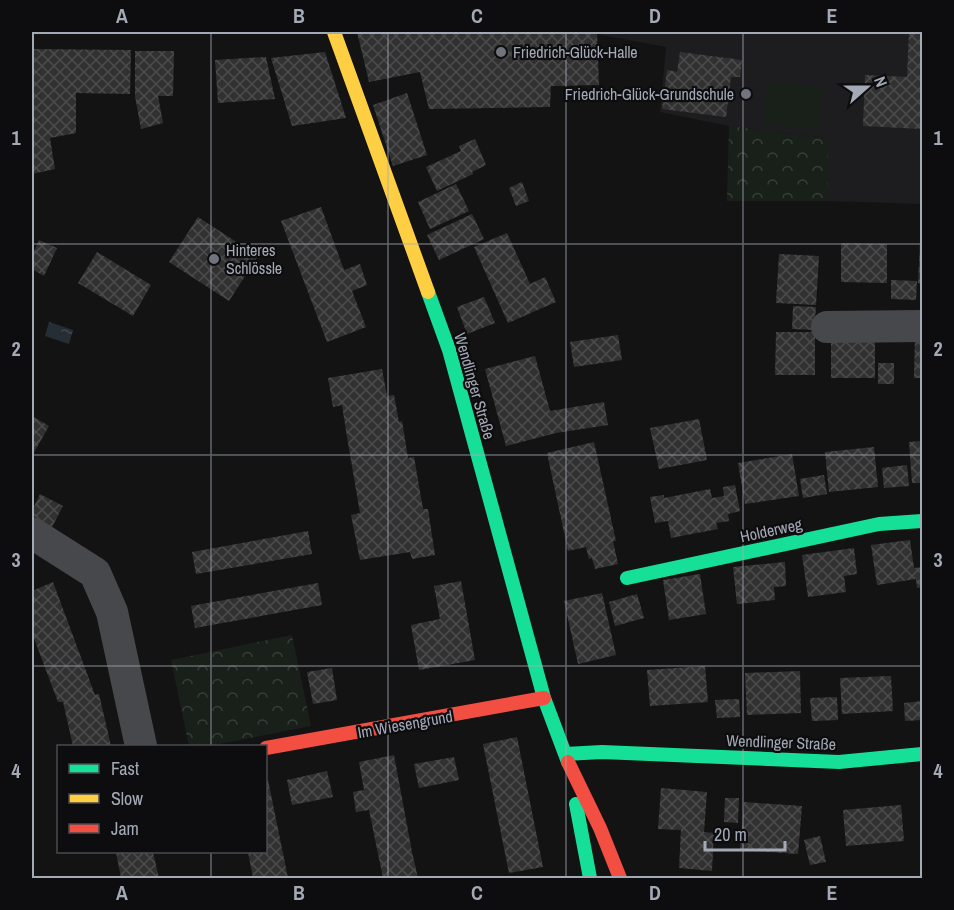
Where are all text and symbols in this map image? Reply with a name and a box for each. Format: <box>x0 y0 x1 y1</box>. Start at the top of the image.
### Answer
text: A <box>116 2 128 29</box>
text: B <box>293 2 305 29</box>
text: C <box>471 2 483 29</box>
text: D <box>649 2 661 29</box>
text: E <box>827 2 838 29</box>
place label: Friedrich-Glück-Halle <box>513 41 638 63</box>
marker: Friedrich-Glück-Halle <box>494 45 508 59</box>
north arrow <box>837 57 897 117</box>
text: N <box>869 73 893 90</box>
place label: Friedrich-Glück-Grundschule <box>565 83 734 105</box>
marker: Friedrich-Glück-Grundschule <box>739 87 753 101</box>
text: 1 <box>11 124 21 151</box>
text: 1 <box>933 124 943 151</box>
place label: Hinteres Schlössle <box>226 239 282 279</box>
marker: Hinteres Schlössle <box>207 252 221 266</box>
street label: Wendlinger Straße <box>449 330 501 442</box>
text: 2 <box>11 335 21 362</box>
text: 2 <box>933 335 943 362</box>
street label: Holderweg <box>738 513 805 547</box>
text: 3 <box>11 546 21 573</box>
text: 3 <box>933 546 943 573</box>
street label: Im Wiesengrund <box>356 705 454 743</box>
street label: Wendlinger Straße <box>726 729 836 755</box>
legend <box>57 745 267 853</box>
text: Fast <box>111 756 139 781</box>
text: 4 <box>11 757 21 784</box>
text: 4 <box>933 757 943 784</box>
text: Slow <box>111 786 143 811</box>
scale bar <box>705 814 784 852</box>
text: Jam <box>111 816 139 841</box>
text: 20 m <box>714 822 747 847</box>
text: A <box>116 879 128 906</box>
text: B <box>293 879 305 906</box>
text: C <box>471 879 483 906</box>
text: D <box>649 879 661 906</box>
text: E <box>827 879 838 906</box>

